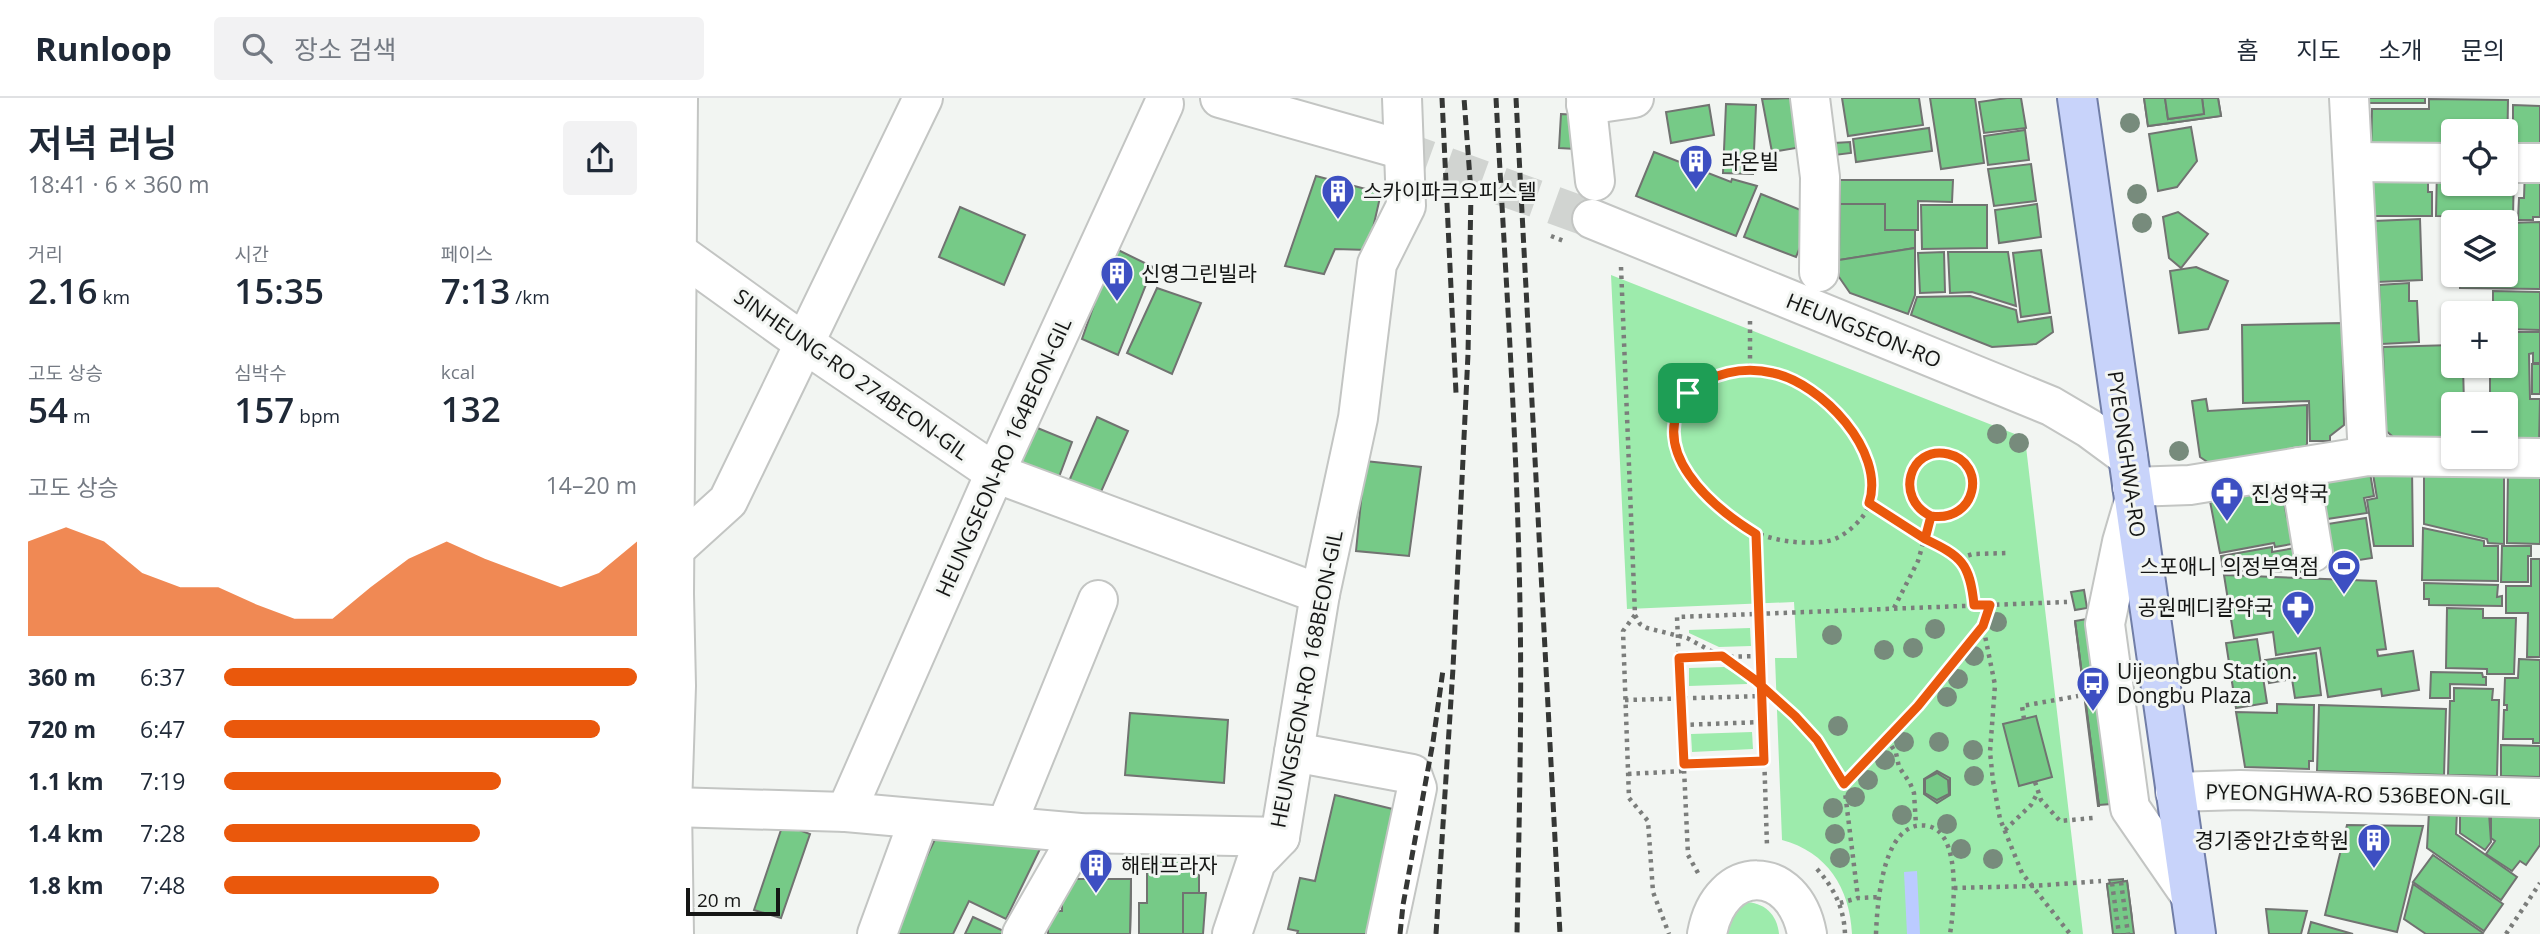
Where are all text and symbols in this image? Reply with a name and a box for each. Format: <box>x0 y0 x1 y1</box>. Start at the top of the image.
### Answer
search box <box>214 17 704 80</box>
text: Runloop <box>35 26 172 71</box>
icon: search <box>238 29 276 67</box>
text: 장소 검색 <box>294 31 396 67</box>
text: 홈 <box>2236 33 2258 66</box>
text: 지도 <box>2296 33 2341 66</box>
text: 소개 <box>2379 33 2423 66</box>
text: 문의 <box>2461 33 2505 66</box>
text: 저녁 러닝 <box>28 116 178 168</box>
map controls <box>2441 119 2518 469</box>
button: locate <box>2441 119 2518 196</box>
button: share <box>563 121 637 195</box>
building icon: 라온빌 <box>1677 142 1715 191</box>
place label: 라온빌 <box>1721 147 1779 175</box>
text: 18:41 · 6 × 360 m <box>28 168 210 200</box>
building icon: 스카이파크오피스텔 <box>1319 172 1357 221</box>
place label: 스카이파크오피스텔 <box>1363 177 1537 205</box>
button: layers <box>2441 210 2518 287</box>
text: 거리 <box>28 241 63 267</box>
text: 시간 <box>234 241 269 267</box>
text: 페이스 <box>441 241 493 267</box>
building icon: 신영그린빌라 <box>1098 254 1136 303</box>
place label: 신영그린빌라 <box>1141 259 1257 287</box>
text: 2.16 <box>28 267 98 314</box>
text: 15:35 <box>234 267 324 314</box>
text: 7:13 <box>441 267 510 314</box>
street label: SINHEUNG-RO 274BEON-GIL <box>729 282 975 466</box>
text: km <box>98 284 130 310</box>
text: /km <box>510 284 550 310</box>
street label: HEUNGSEON-RO <box>1782 286 1946 374</box>
button: + <box>2441 301 2518 378</box>
street label: HEUNGSEON-RO 164BEON-GIL <box>929 313 1077 601</box>
text: kcal <box>441 359 475 385</box>
text: 고도 상승 <box>28 360 103 386</box>
text: 심박수 <box>234 360 287 386</box>
pin <box>1658 363 1718 423</box>
street label: PYEONGHWA-RO <box>2101 369 2153 539</box>
icon: arrive <box>1669 374 1707 412</box>
text: 132 <box>441 385 501 432</box>
text: 54 <box>28 386 68 433</box>
text: 157 <box>234 386 294 433</box>
button: − <box>2441 392 2518 469</box>
text: m <box>68 403 91 429</box>
text: bpm <box>294 403 340 429</box>
text: 14–20 m <box>546 469 637 501</box>
text: 고도 상승 <box>28 471 119 503</box>
pharmacy icon: 진성약국 <box>2208 474 2246 523</box>
place label: 진성약국 <box>2251 479 2328 507</box>
street label: HEUNGSEON-RO 168BEON-GIL <box>1263 528 1349 830</box>
sports icon: 스포애니 의정부역점 <box>2325 547 2363 596</box>
place label: 스포애니 의정부역점 <box>2140 552 2319 580</box>
pharmacy icon: 공원메디칼약국 <box>2279 588 2317 637</box>
place label: 공원메디칼약국 <box>2138 593 2273 621</box>
place label: Uijeongbu Station. Dongbu Plaza <box>2117 657 2297 709</box>
text: 360 m <box>28 661 96 693</box>
text: 6:37 <box>140 661 186 693</box>
bus stop icon: Uijeongbu Station. Dongbu Plaza <box>2074 664 2112 713</box>
text: 720 m <box>28 713 96 745</box>
text: 6:47 <box>140 713 186 745</box>
text: 1.1 km <box>28 765 104 797</box>
text: 7:19 <box>140 765 186 797</box>
street label: PYEONGHWA-RO 536BEON-GIL <box>2205 777 2511 811</box>
text: 1.4 km <box>28 817 104 849</box>
text: 7:28 <box>140 817 186 849</box>
building icon: 경기중안간호학원 <box>2355 821 2393 870</box>
place label: 경기중안간호학원 <box>2194 826 2349 854</box>
building icon: 해태프라자 <box>1077 846 1115 895</box>
place label: 해태프라자 <box>1121 851 1218 879</box>
text: 1.8 km <box>28 869 104 901</box>
text: 7:48 <box>140 869 186 901</box>
scale bar <box>686 885 781 917</box>
text: 20 m <box>697 887 741 913</box>

